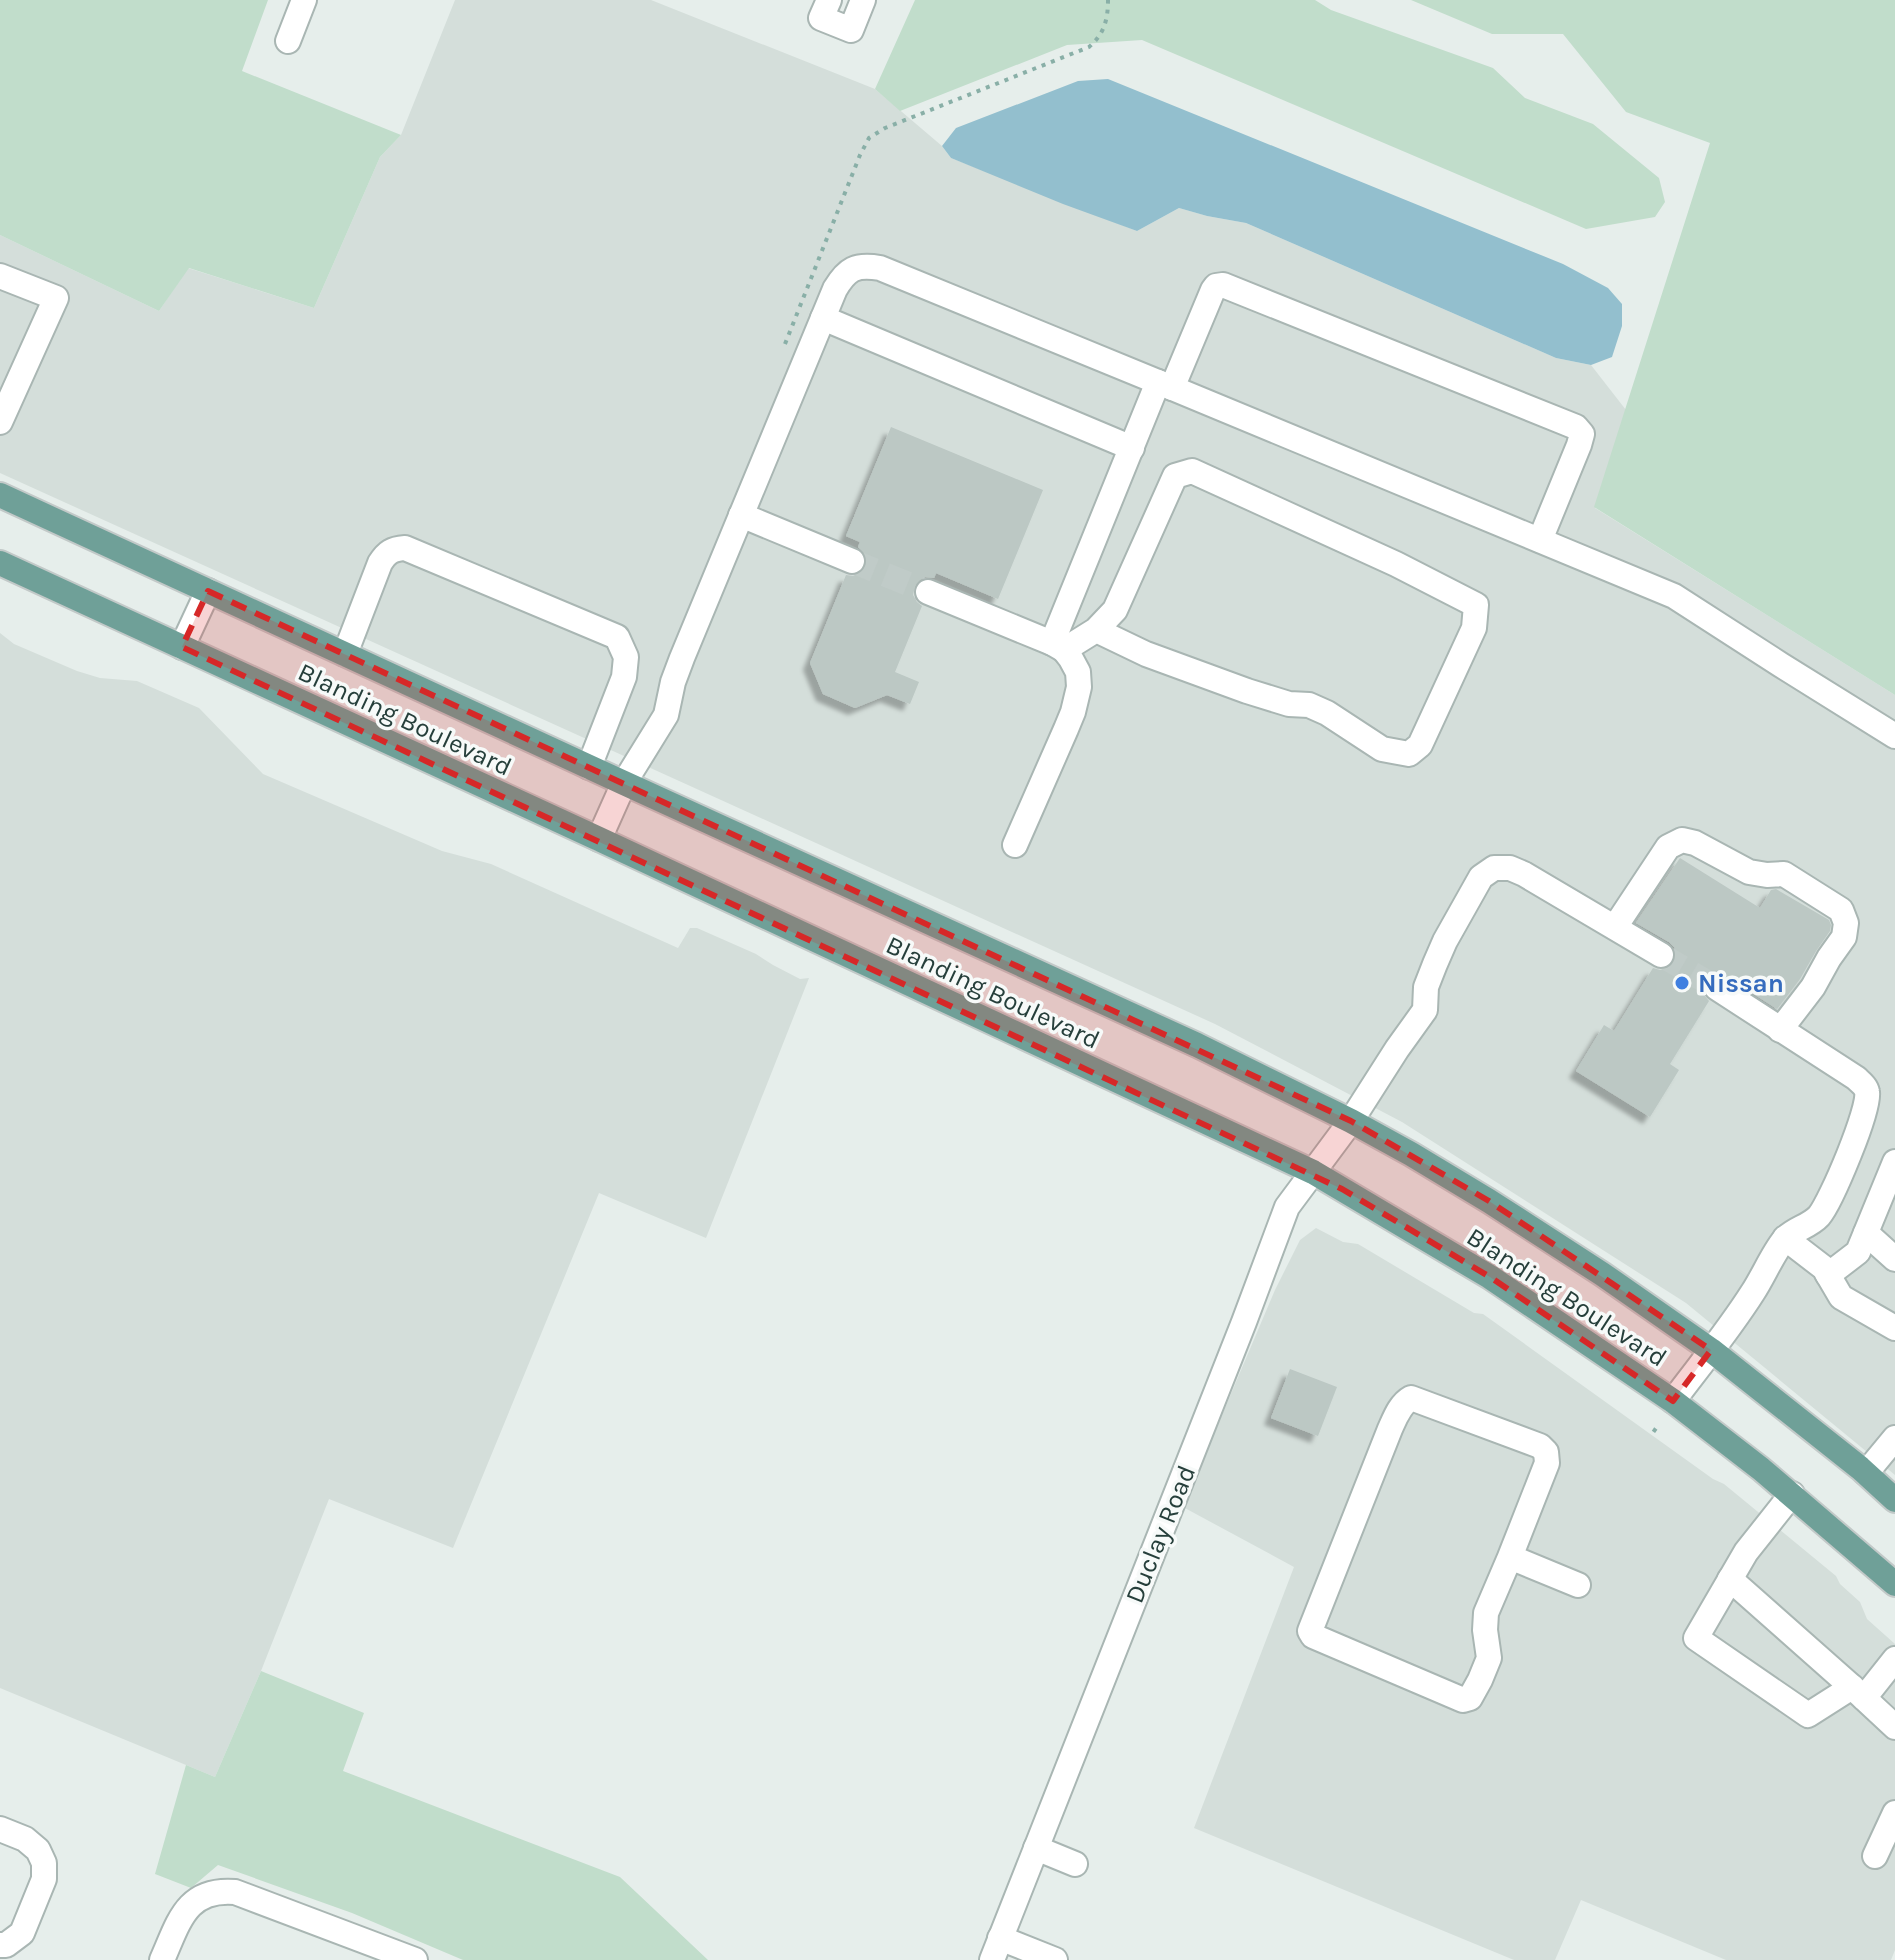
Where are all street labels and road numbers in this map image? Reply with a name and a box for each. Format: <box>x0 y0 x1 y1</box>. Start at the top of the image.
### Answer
street label: Blanding Boulevard <box>293 656 517 783</box>
street label: Blanding Boulevard <box>881 929 1105 1056</box>
street label: Blanding Boulevard <box>1461 1221 1672 1374</box>
street label: Duclay Road <box>1119 1461 1202 1608</box>

